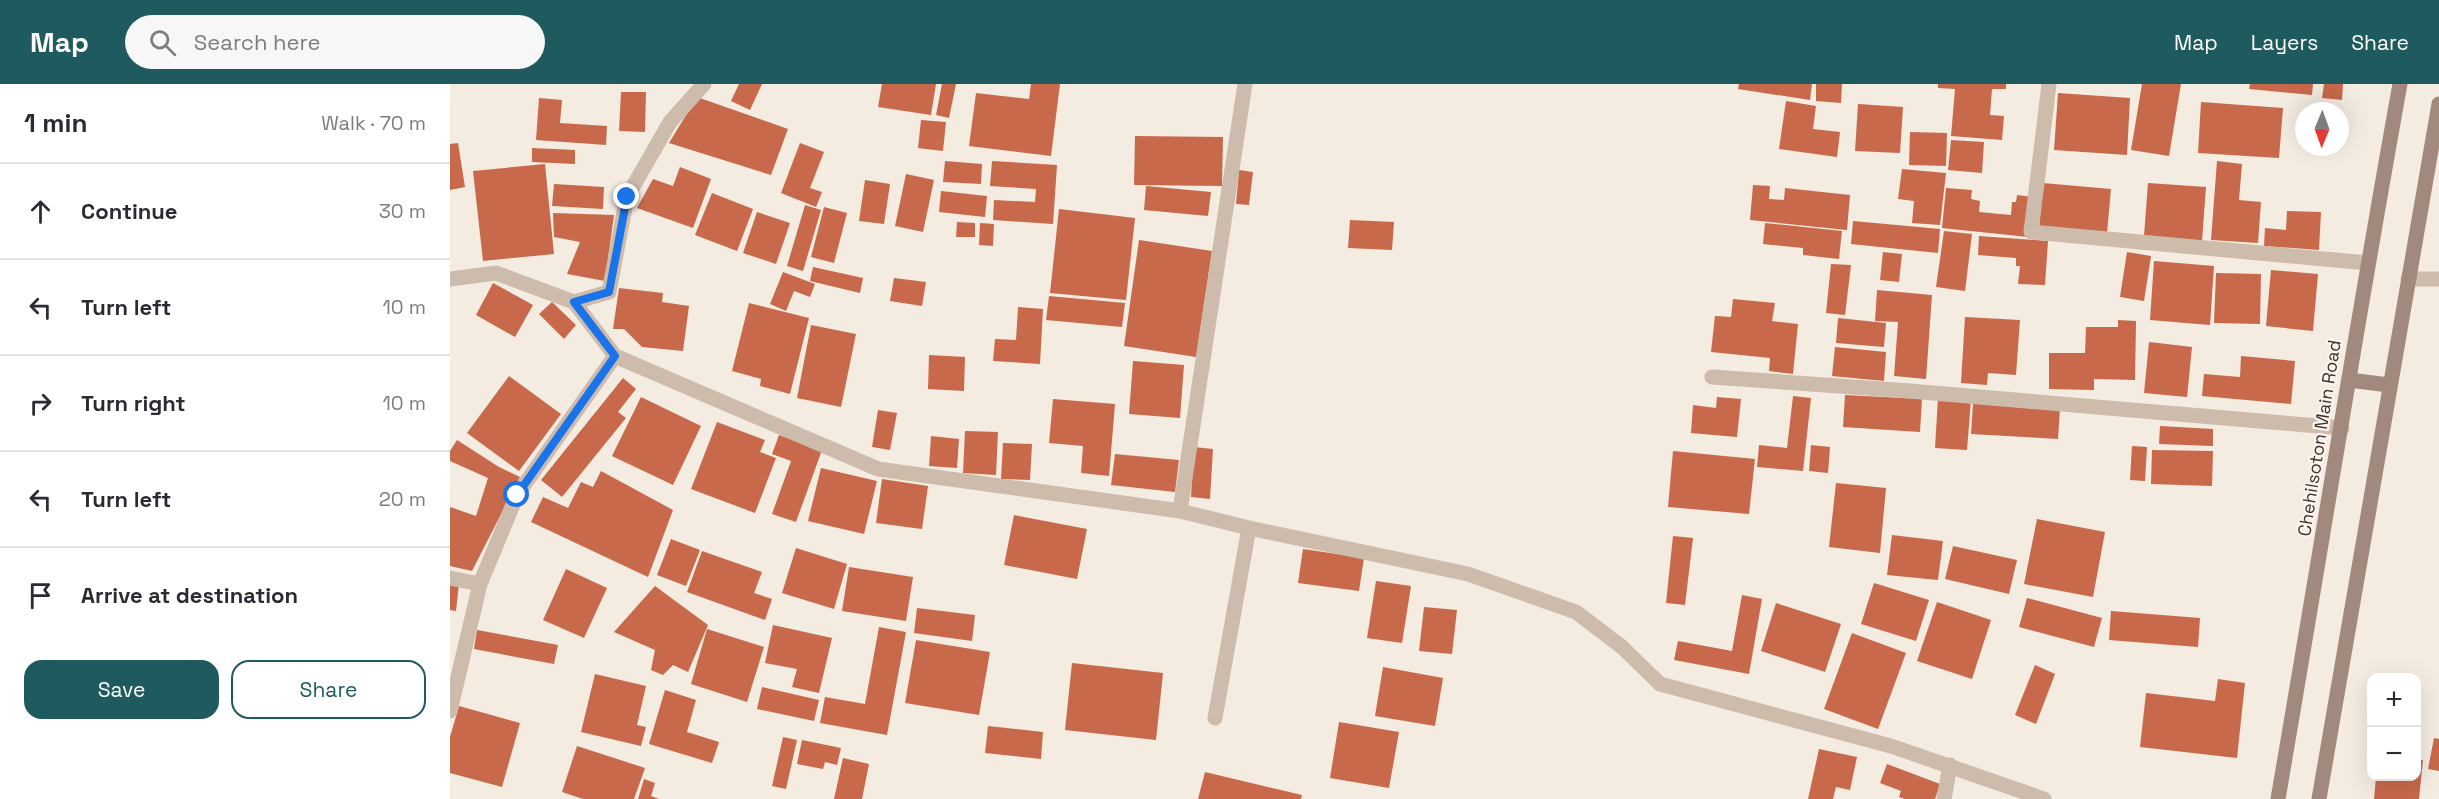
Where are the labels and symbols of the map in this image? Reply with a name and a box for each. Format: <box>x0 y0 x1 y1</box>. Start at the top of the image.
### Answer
north arrow <box>2295 102 2349 156</box>
route end <box>613 183 639 209</box>
street label: Chehilsoton Main Road <box>2292 338 2346 538</box>
route start <box>503 481 529 507</box>

